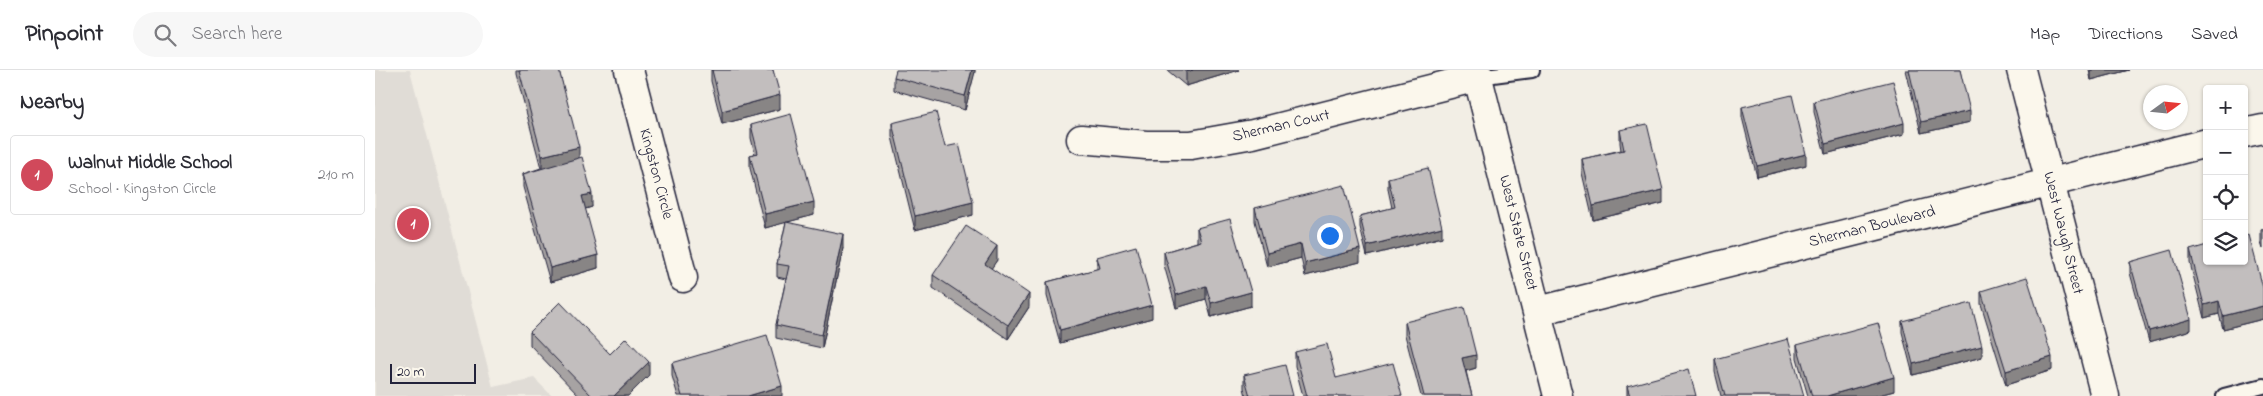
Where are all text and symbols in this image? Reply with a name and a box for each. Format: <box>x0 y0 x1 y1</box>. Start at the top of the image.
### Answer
search box <box>133 12 483 57</box>
text: Pinpoint <box>25 17 103 52</box>
icon: search <box>151 21 179 49</box>
text: Search here <box>191 21 282 48</box>
text: Map <box>2030 22 2060 48</box>
text: Directions <box>2088 22 2163 48</box>
text: Saved <box>2191 22 2238 48</box>
north arrow <box>2143 85 2188 130</box>
map controls <box>2203 85 2248 265</box>
button: + <box>2203 85 2248 130</box>
text: Nearby <box>20 88 84 118</box>
street label: Sherman Court <box>1230 103 1333 149</box>
street label: Kingston Circle <box>632 126 680 223</box>
button: − <box>2203 130 2248 175</box>
text: Walnut Middle School <box>68 150 232 177</box>
text: 1 <box>34 163 40 187</box>
text: 210 m <box>318 163 354 187</box>
street label: West Waugh Street <box>2036 169 2090 297</box>
street label: West State Street <box>1492 173 1544 294</box>
button: locate <box>2203 175 2248 220</box>
text: School · Kingston Circle <box>68 177 216 201</box>
street label: Sherman Boulevard <box>1806 200 1938 254</box>
pin: 1 <box>397 205 429 243</box>
button: layers <box>2203 220 2248 265</box>
your location <box>1317 223 1343 249</box>
scale bar <box>390 361 476 384</box>
text: 20 m <box>397 362 424 383</box>

